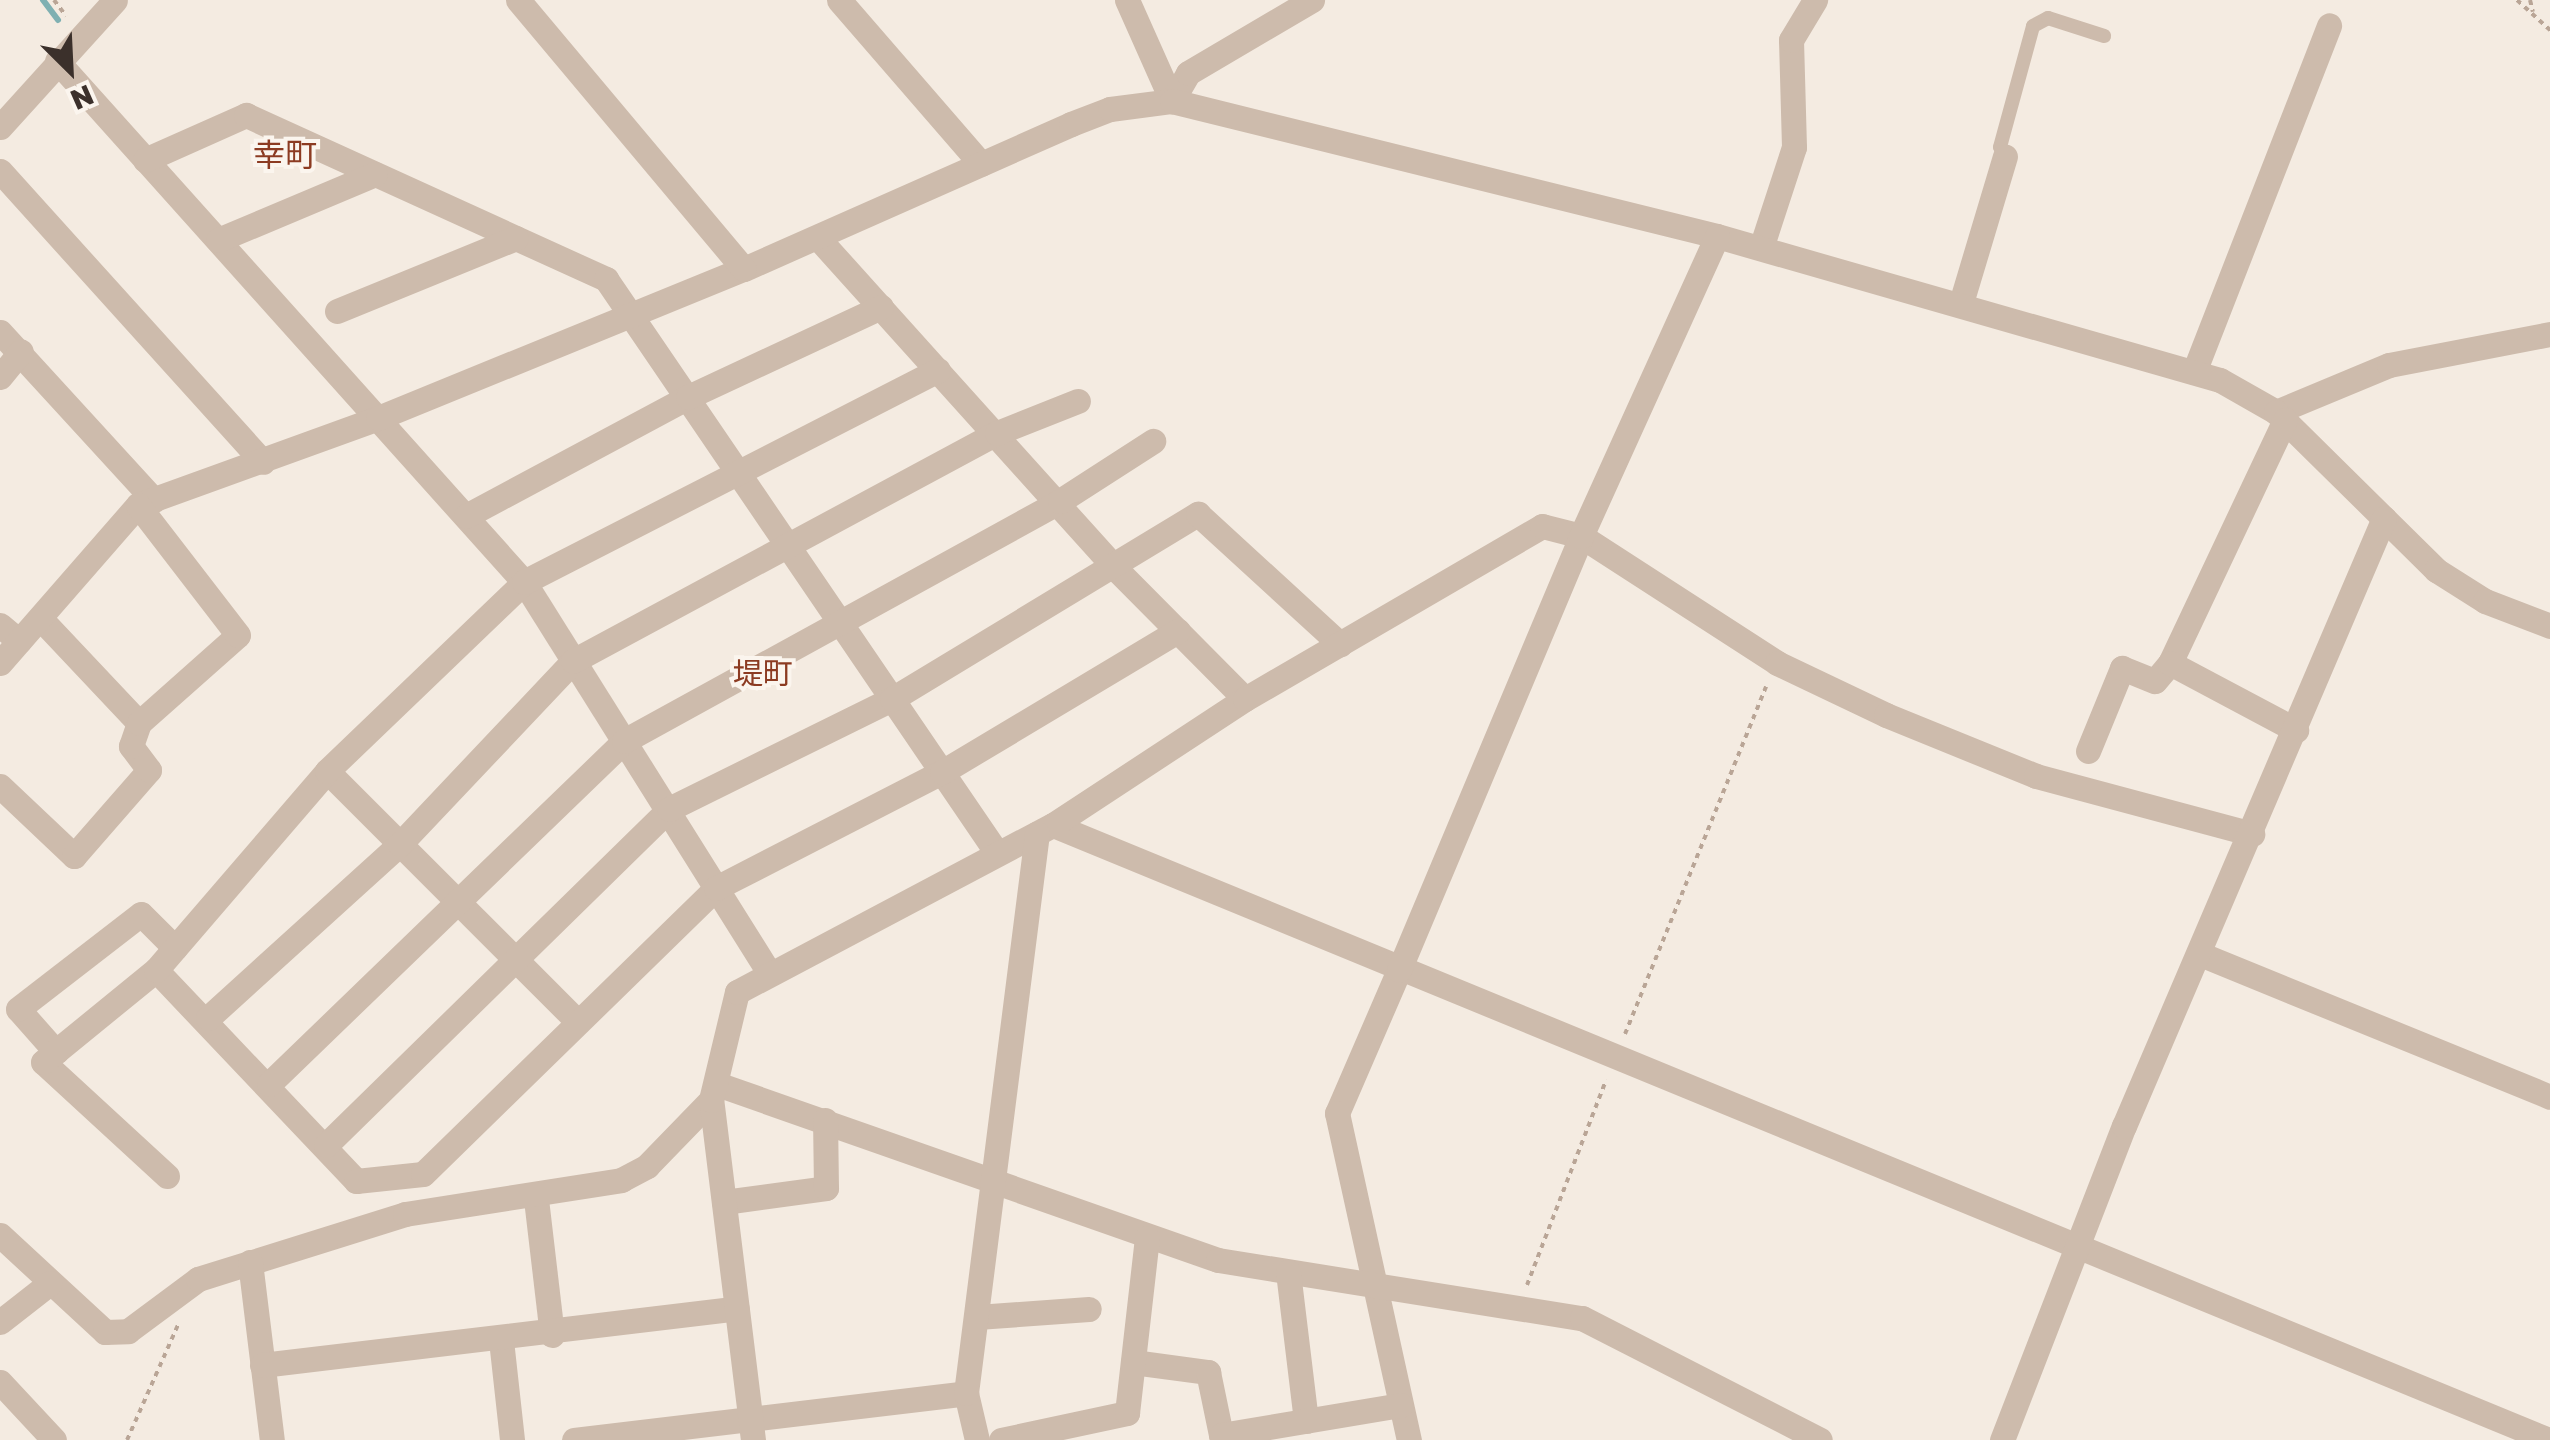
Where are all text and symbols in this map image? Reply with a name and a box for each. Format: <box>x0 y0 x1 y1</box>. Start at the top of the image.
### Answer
north arrow <box>20 20 120 120</box>
text: N <box>66 78 99 117</box>
district label: 幸町 <box>253 135 317 173</box>
district label: 堤町 <box>733 655 793 691</box>

